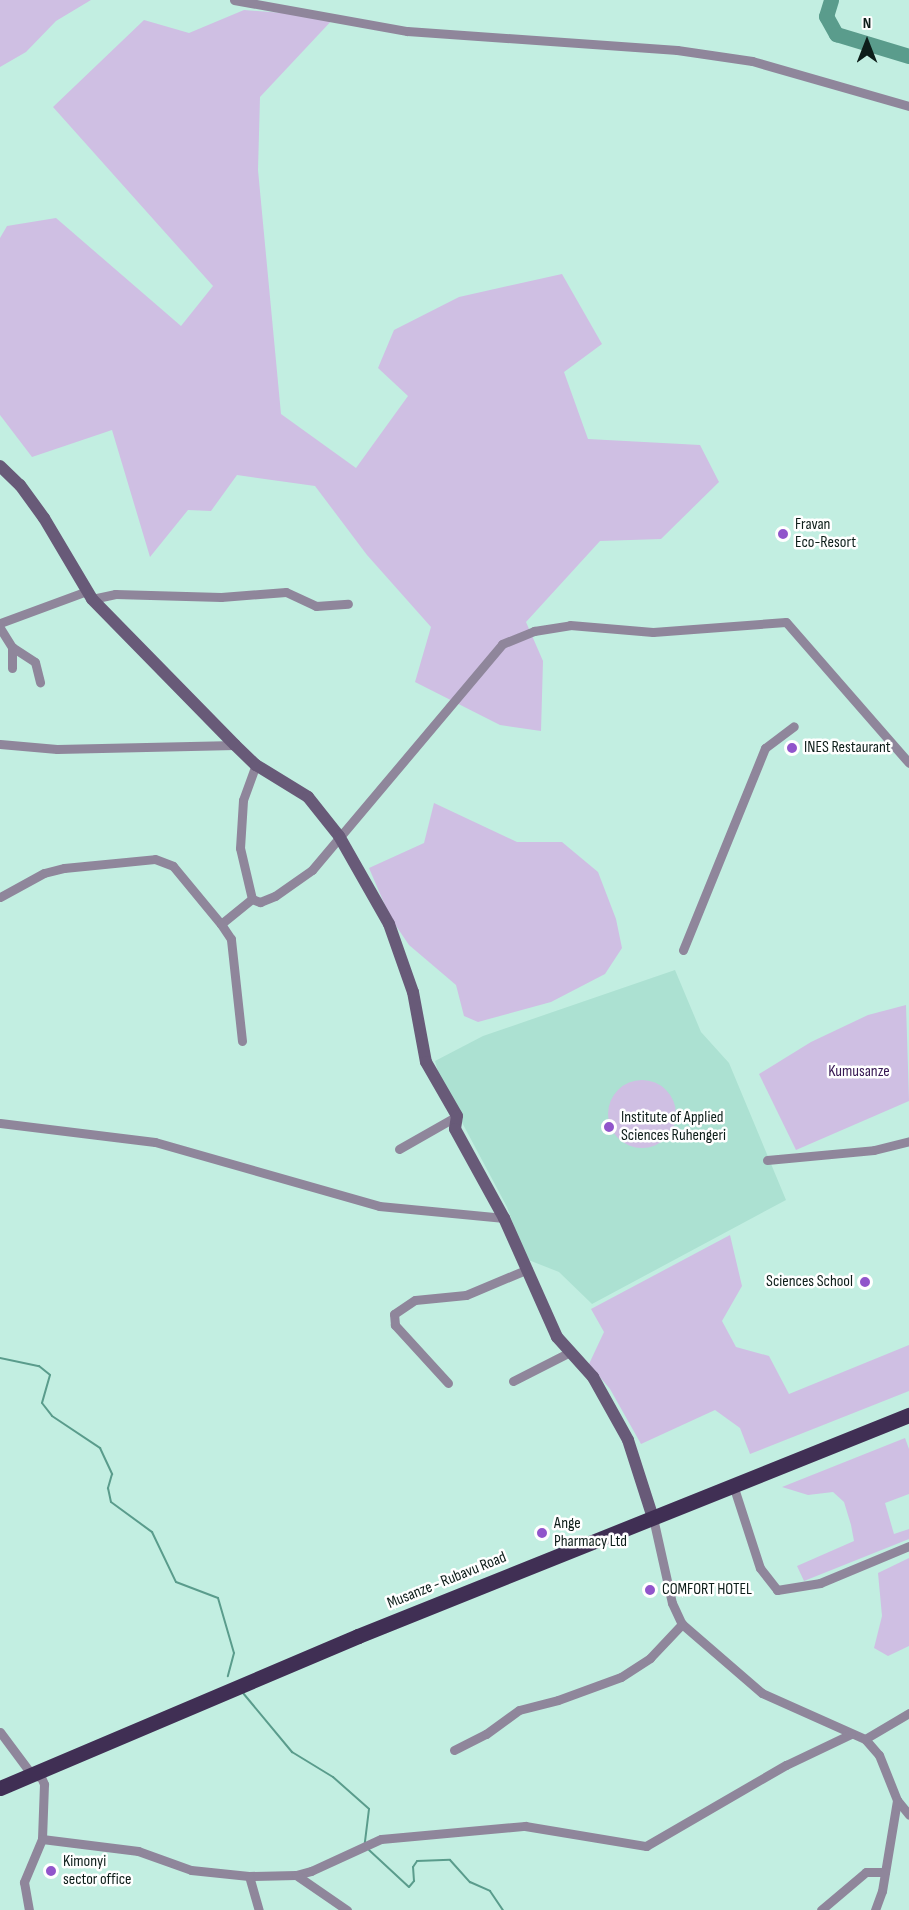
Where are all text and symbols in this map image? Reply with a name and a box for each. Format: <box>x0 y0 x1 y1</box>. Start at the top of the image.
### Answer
north arrow <box>837 12 897 72</box>
text: N <box>863 14 871 33</box>
place label: Fravan Eco-Resort <box>795 515 856 553</box>
marker: Fravan Eco-Resort <box>776 527 790 541</box>
place label: INES Restaurant <box>804 738 891 758</box>
marker: INES Restaurant <box>785 741 799 755</box>
park label: Kumusanze <box>828 1062 890 1082</box>
place label: Institute of Applied Sciences Ruhengeri <box>621 1108 726 1146</box>
marker: Institute of Applied Sciences Ruhengeri <box>602 1120 616 1134</box>
place label: Sciences School <box>766 1272 853 1292</box>
marker: Sciences School <box>858 1275 872 1289</box>
place label: Ange Pharmacy Ltd <box>554 1514 627 1552</box>
marker: Ange Pharmacy Ltd <box>535 1526 549 1540</box>
street label: Musanze - Rubavu Road <box>385 1548 509 1614</box>
place label: COMFORT HOTEL <box>662 1580 752 1600</box>
marker: COMFORT HOTEL <box>643 1583 657 1597</box>
place label: Kimonyi sector office <box>63 1852 132 1890</box>
marker: Kimonyi sector office <box>44 1864 58 1878</box>

